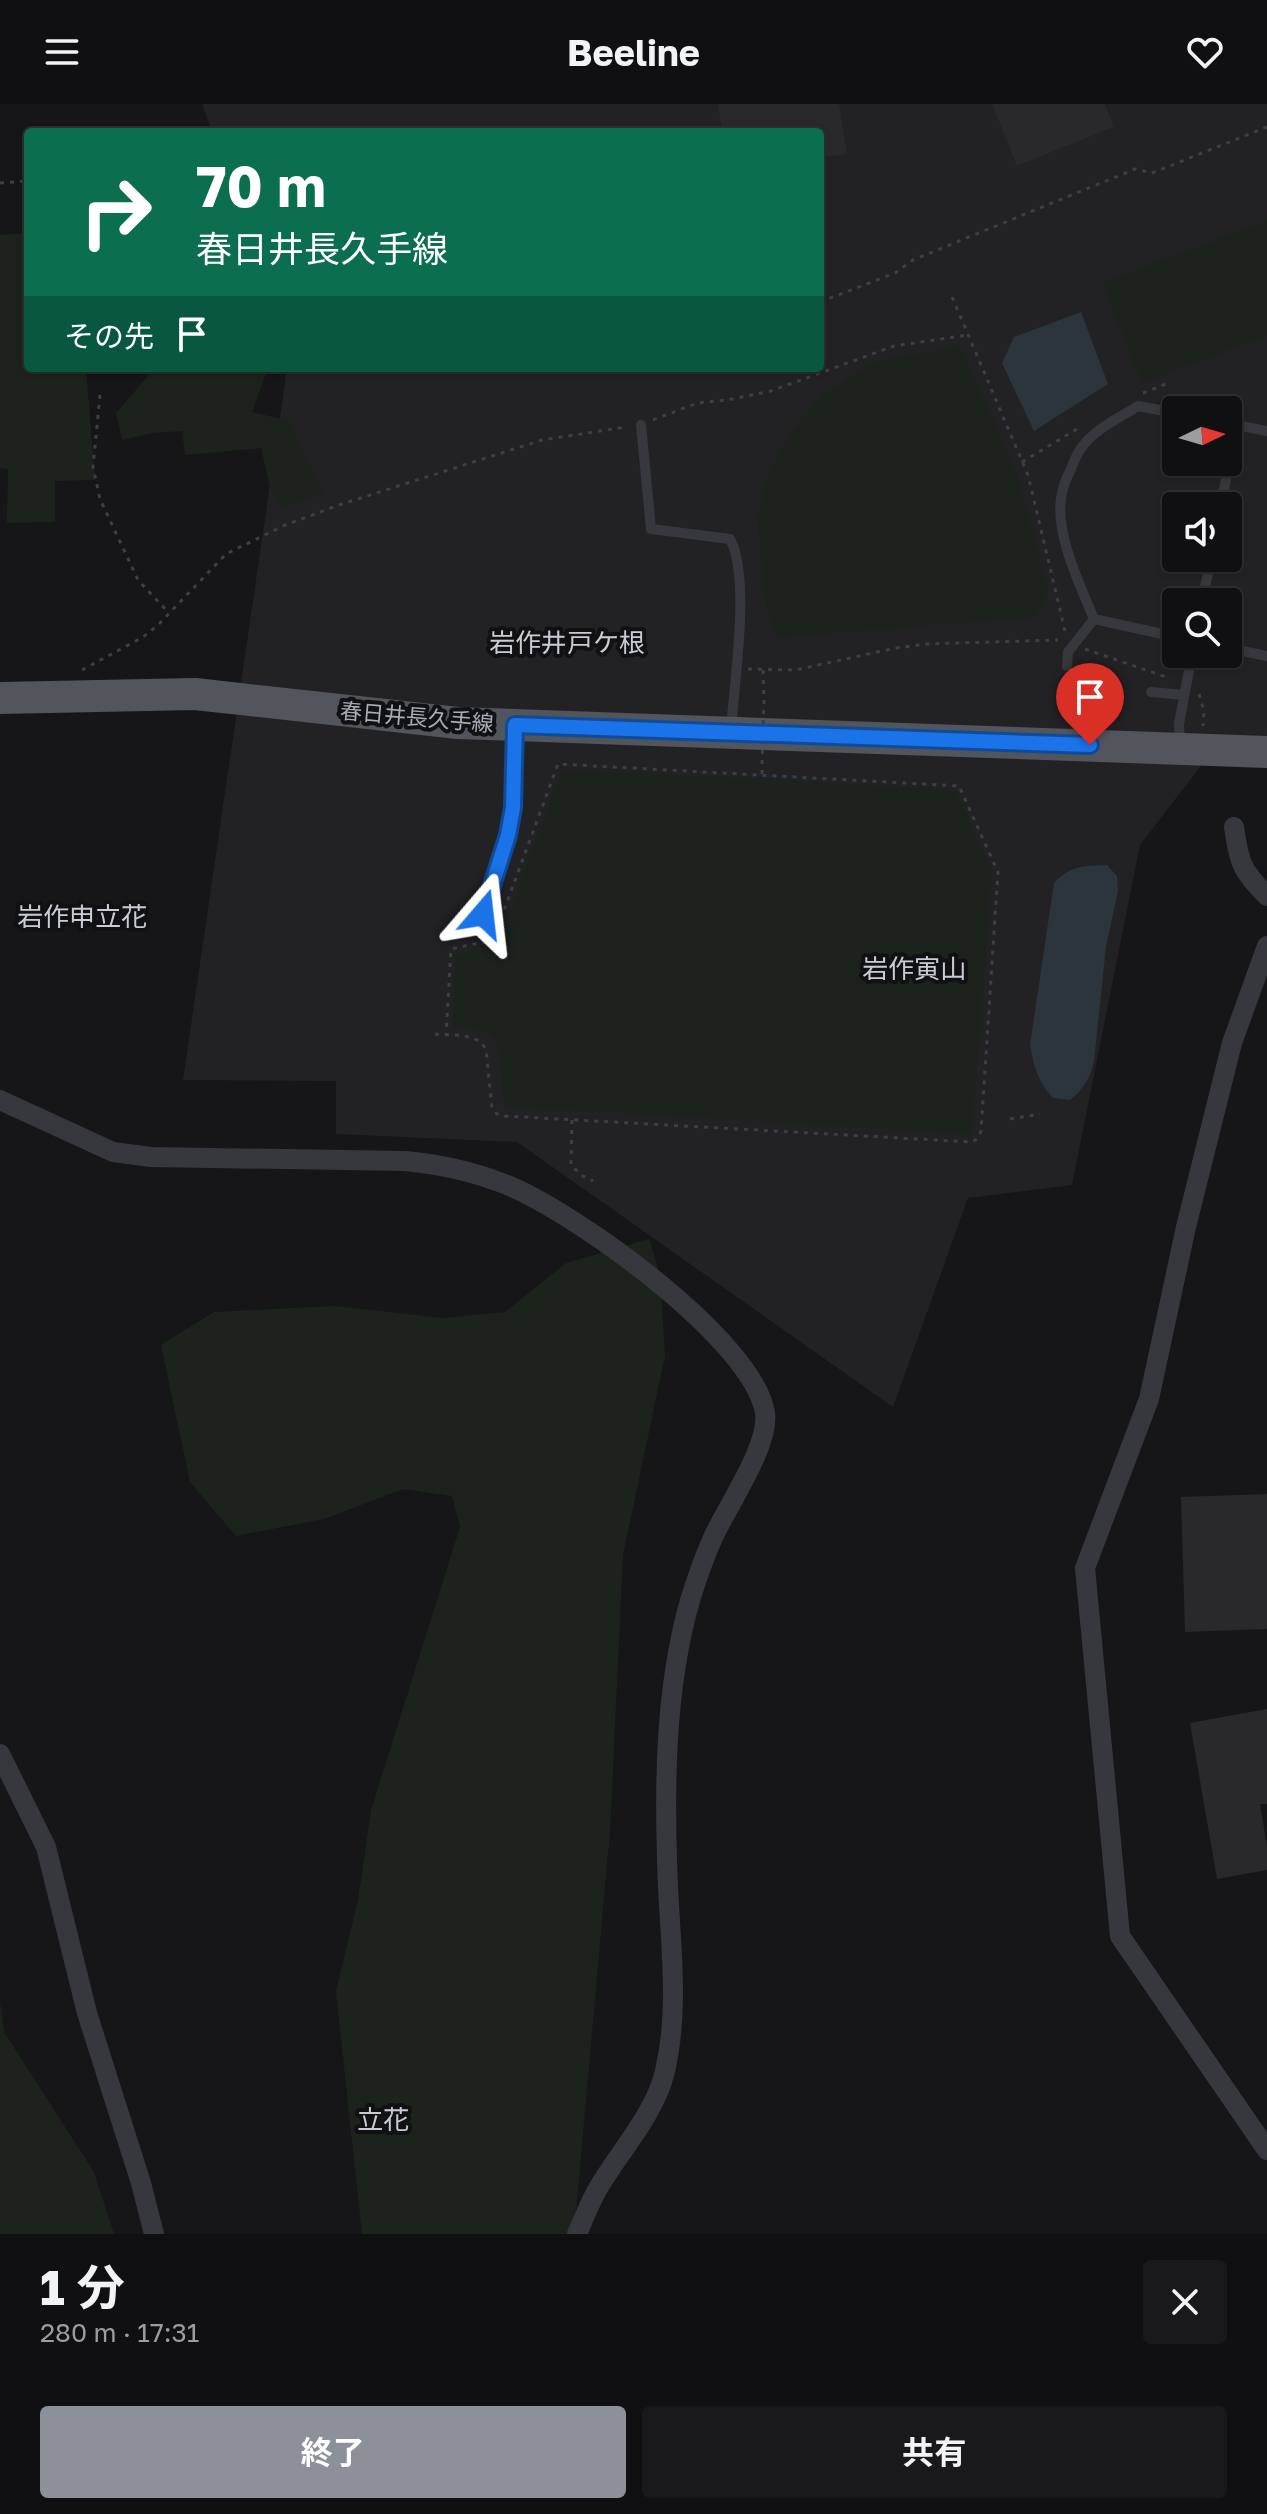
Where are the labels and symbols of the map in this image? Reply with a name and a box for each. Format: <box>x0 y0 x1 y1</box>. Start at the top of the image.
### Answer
north arrow <box>1162 396 1242 476</box>
district label: 岩作井戸ケ根 <box>489 627 645 658</box>
pin <box>1056 663 1124 745</box>
street label: 春日井長久手線 <box>339 696 495 737</box>
position arrow <box>441 872 525 956</box>
district label: 岩作申立花 <box>17 901 147 932</box>
district label: 岩作寅山 <box>862 953 966 984</box>
district label: 立花 <box>357 2104 409 2135</box>

